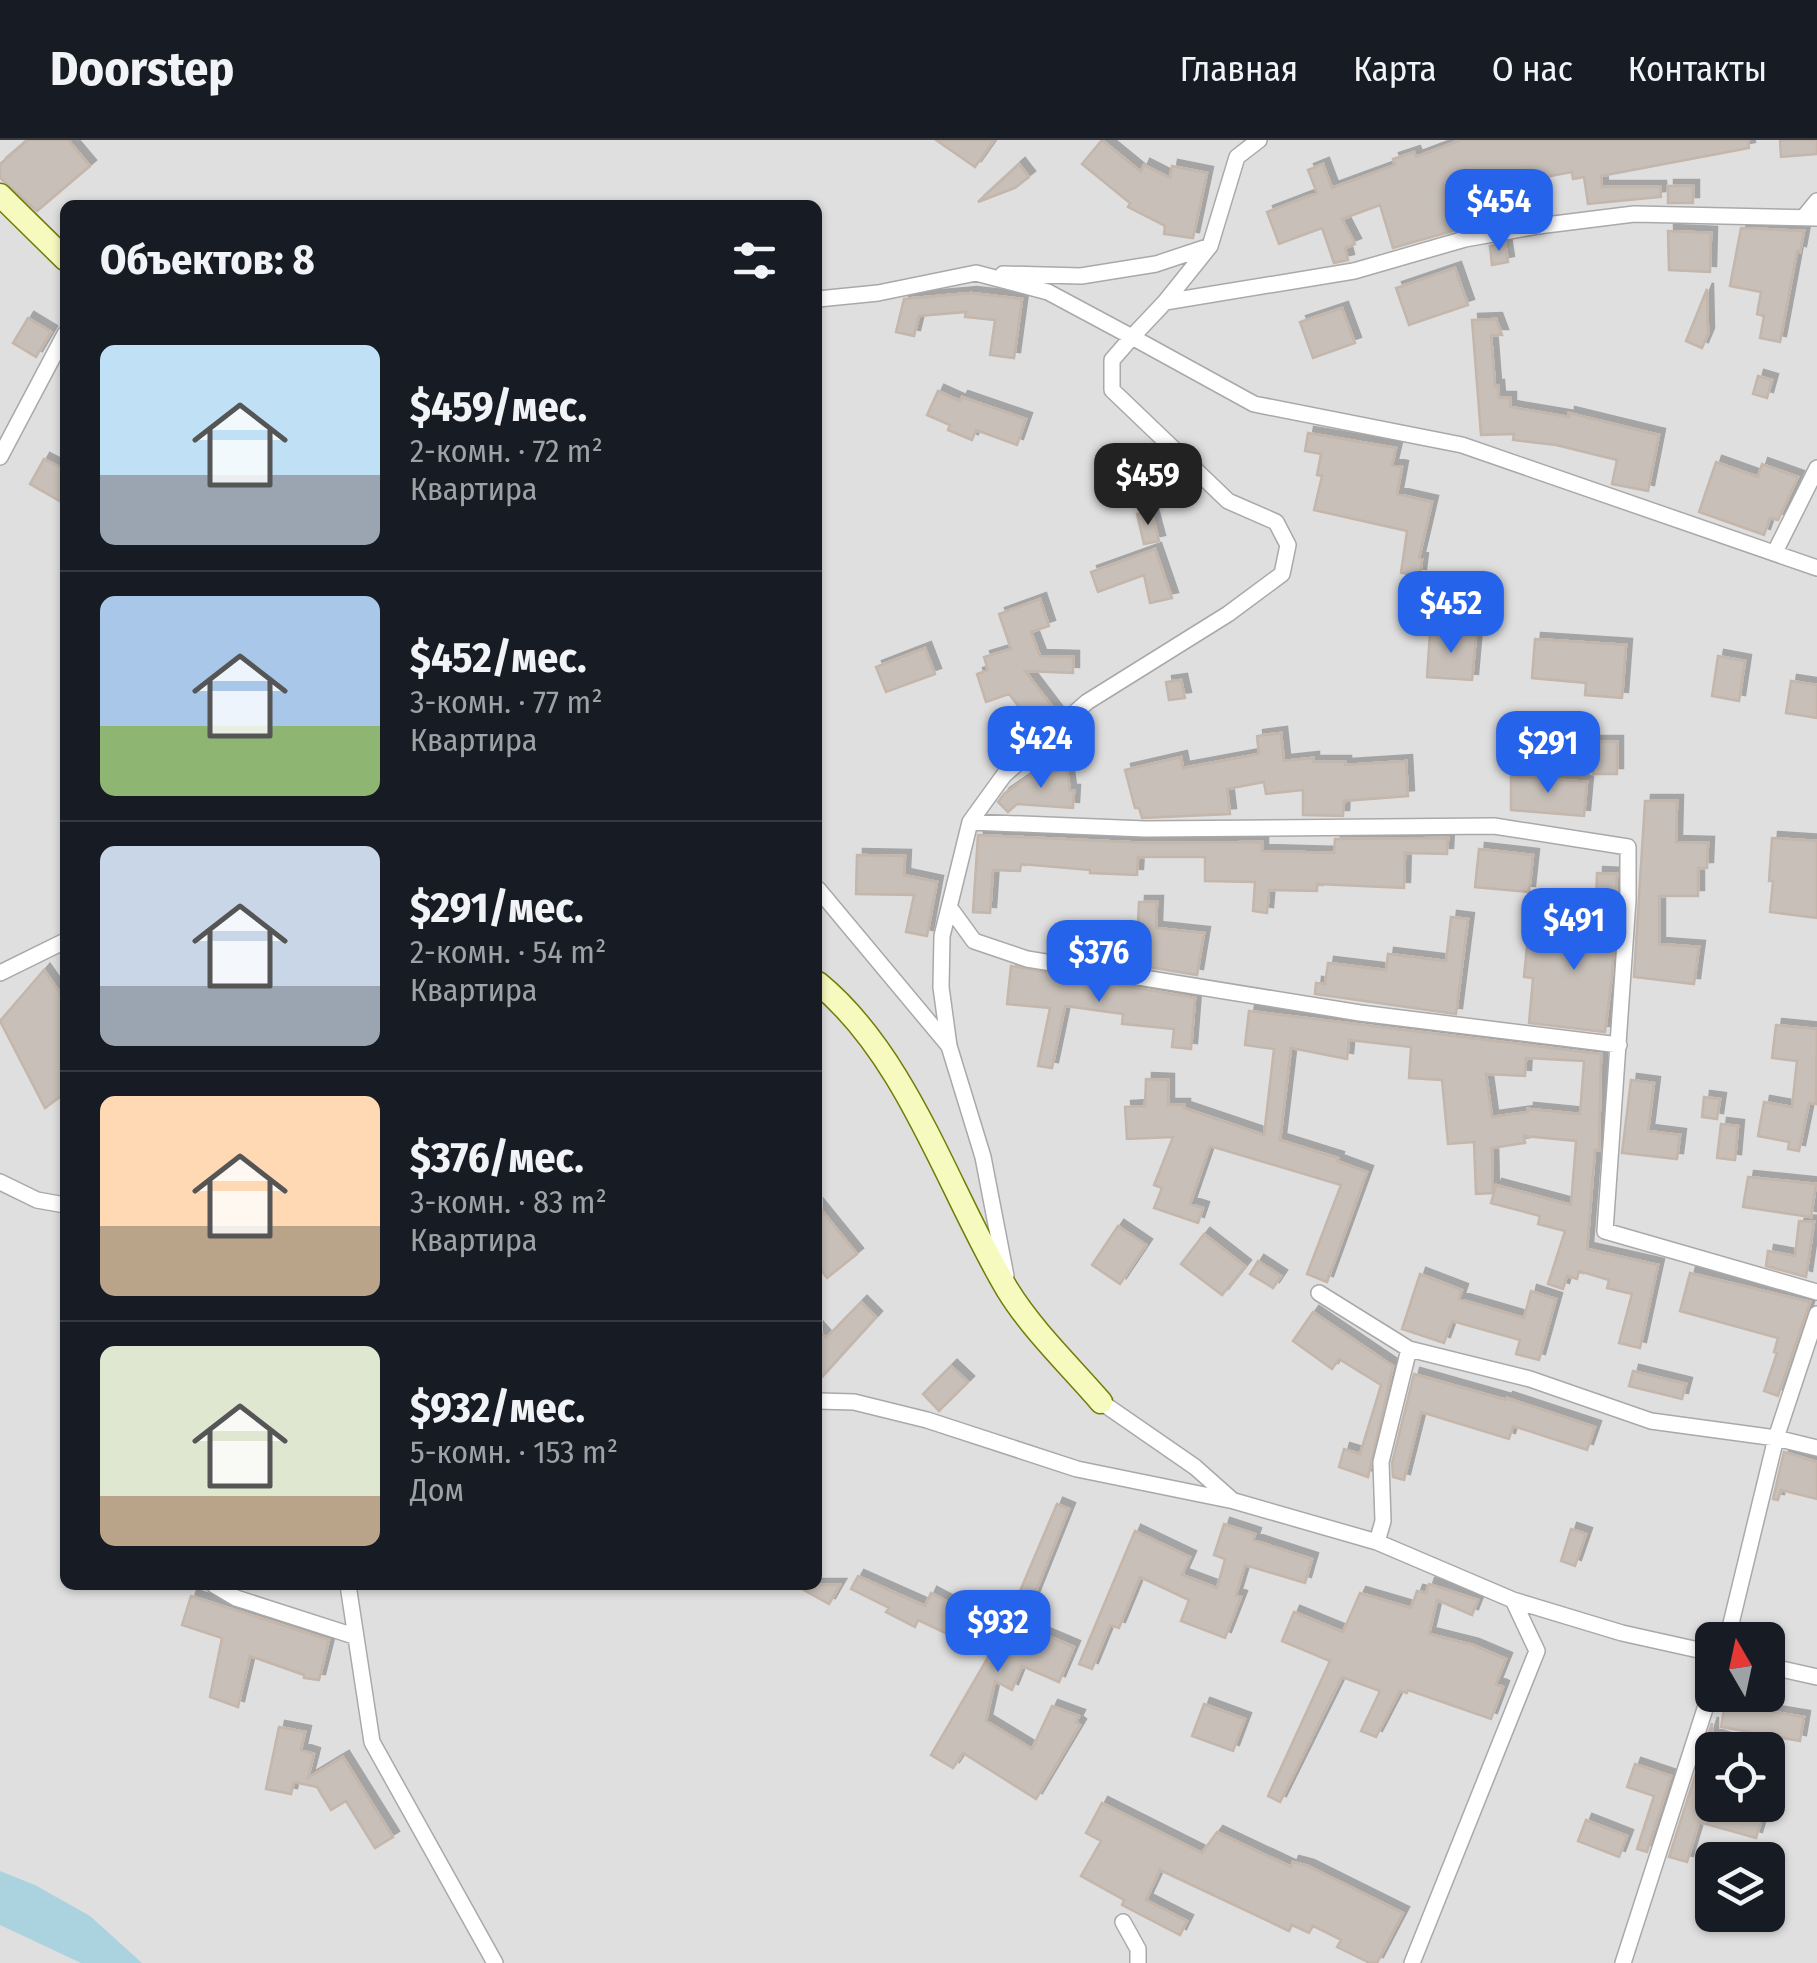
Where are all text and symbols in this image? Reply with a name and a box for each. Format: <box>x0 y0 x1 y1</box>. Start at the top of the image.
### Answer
text: Doorstep <box>50 40 234 98</box>
text: Главная <box>1180 48 1298 90</box>
text: Карта <box>1353 48 1437 90</box>
text: О нас <box>1492 48 1573 90</box>
text: Контакты <box>1628 48 1767 90</box>
pin: $454 <box>1440 169 1558 254</box>
text: $454 <box>1467 182 1531 220</box>
icon: filters <box>727 233 782 288</box>
text: Объектов: 8 <box>100 235 315 285</box>
text: $459/мес. <box>410 382 587 432</box>
icon: home <box>180 385 300 505</box>
text: 2-комн. · 72 m² <box>410 432 603 470</box>
pin: $459 <box>1089 443 1207 528</box>
text: $459 <box>1116 456 1180 494</box>
text: Квартира <box>410 470 537 508</box>
pin: $452 <box>1392 571 1510 656</box>
text: $452 <box>1420 584 1482 622</box>
text: $452/мес. <box>410 633 587 683</box>
icon: home <box>180 636 300 756</box>
text: 3-комн. · 77 m² <box>410 683 602 721</box>
pin: $424 <box>982 706 1100 791</box>
pin: $291 <box>1489 711 1607 796</box>
text: $424 <box>1010 719 1072 757</box>
text: Квартира <box>410 721 537 759</box>
text: $291 <box>1518 724 1578 762</box>
text: $291/мес. <box>410 883 584 933</box>
icon: home <box>180 886 300 1006</box>
pin: $491 <box>1515 888 1633 973</box>
text: $491 <box>1543 901 1605 939</box>
pin: $376 <box>1040 920 1158 1005</box>
text: 2-комн. · 54 m² <box>410 933 606 971</box>
text: $376 <box>1069 933 1129 971</box>
text: Квартира <box>410 971 537 1009</box>
text: $376/мес. <box>410 1133 584 1183</box>
icon: home <box>180 1136 300 1256</box>
text: 3-комн. · 83 m² <box>410 1183 607 1221</box>
text: Квартира <box>410 1221 537 1259</box>
text: $932/мес. <box>410 1383 585 1433</box>
icon: home <box>180 1386 300 1506</box>
text: 5-комн. · 153 m² <box>410 1433 618 1471</box>
text: Дом <box>410 1471 464 1509</box>
pin: $932 <box>939 1590 1057 1675</box>
text: $932 <box>967 1603 1029 1641</box>
north arrow <box>1695 1622 1785 1712</box>
map controls <box>1695 1622 1785 1932</box>
button: locate <box>1695 1732 1785 1822</box>
button: layers <box>1695 1842 1785 1932</box>

